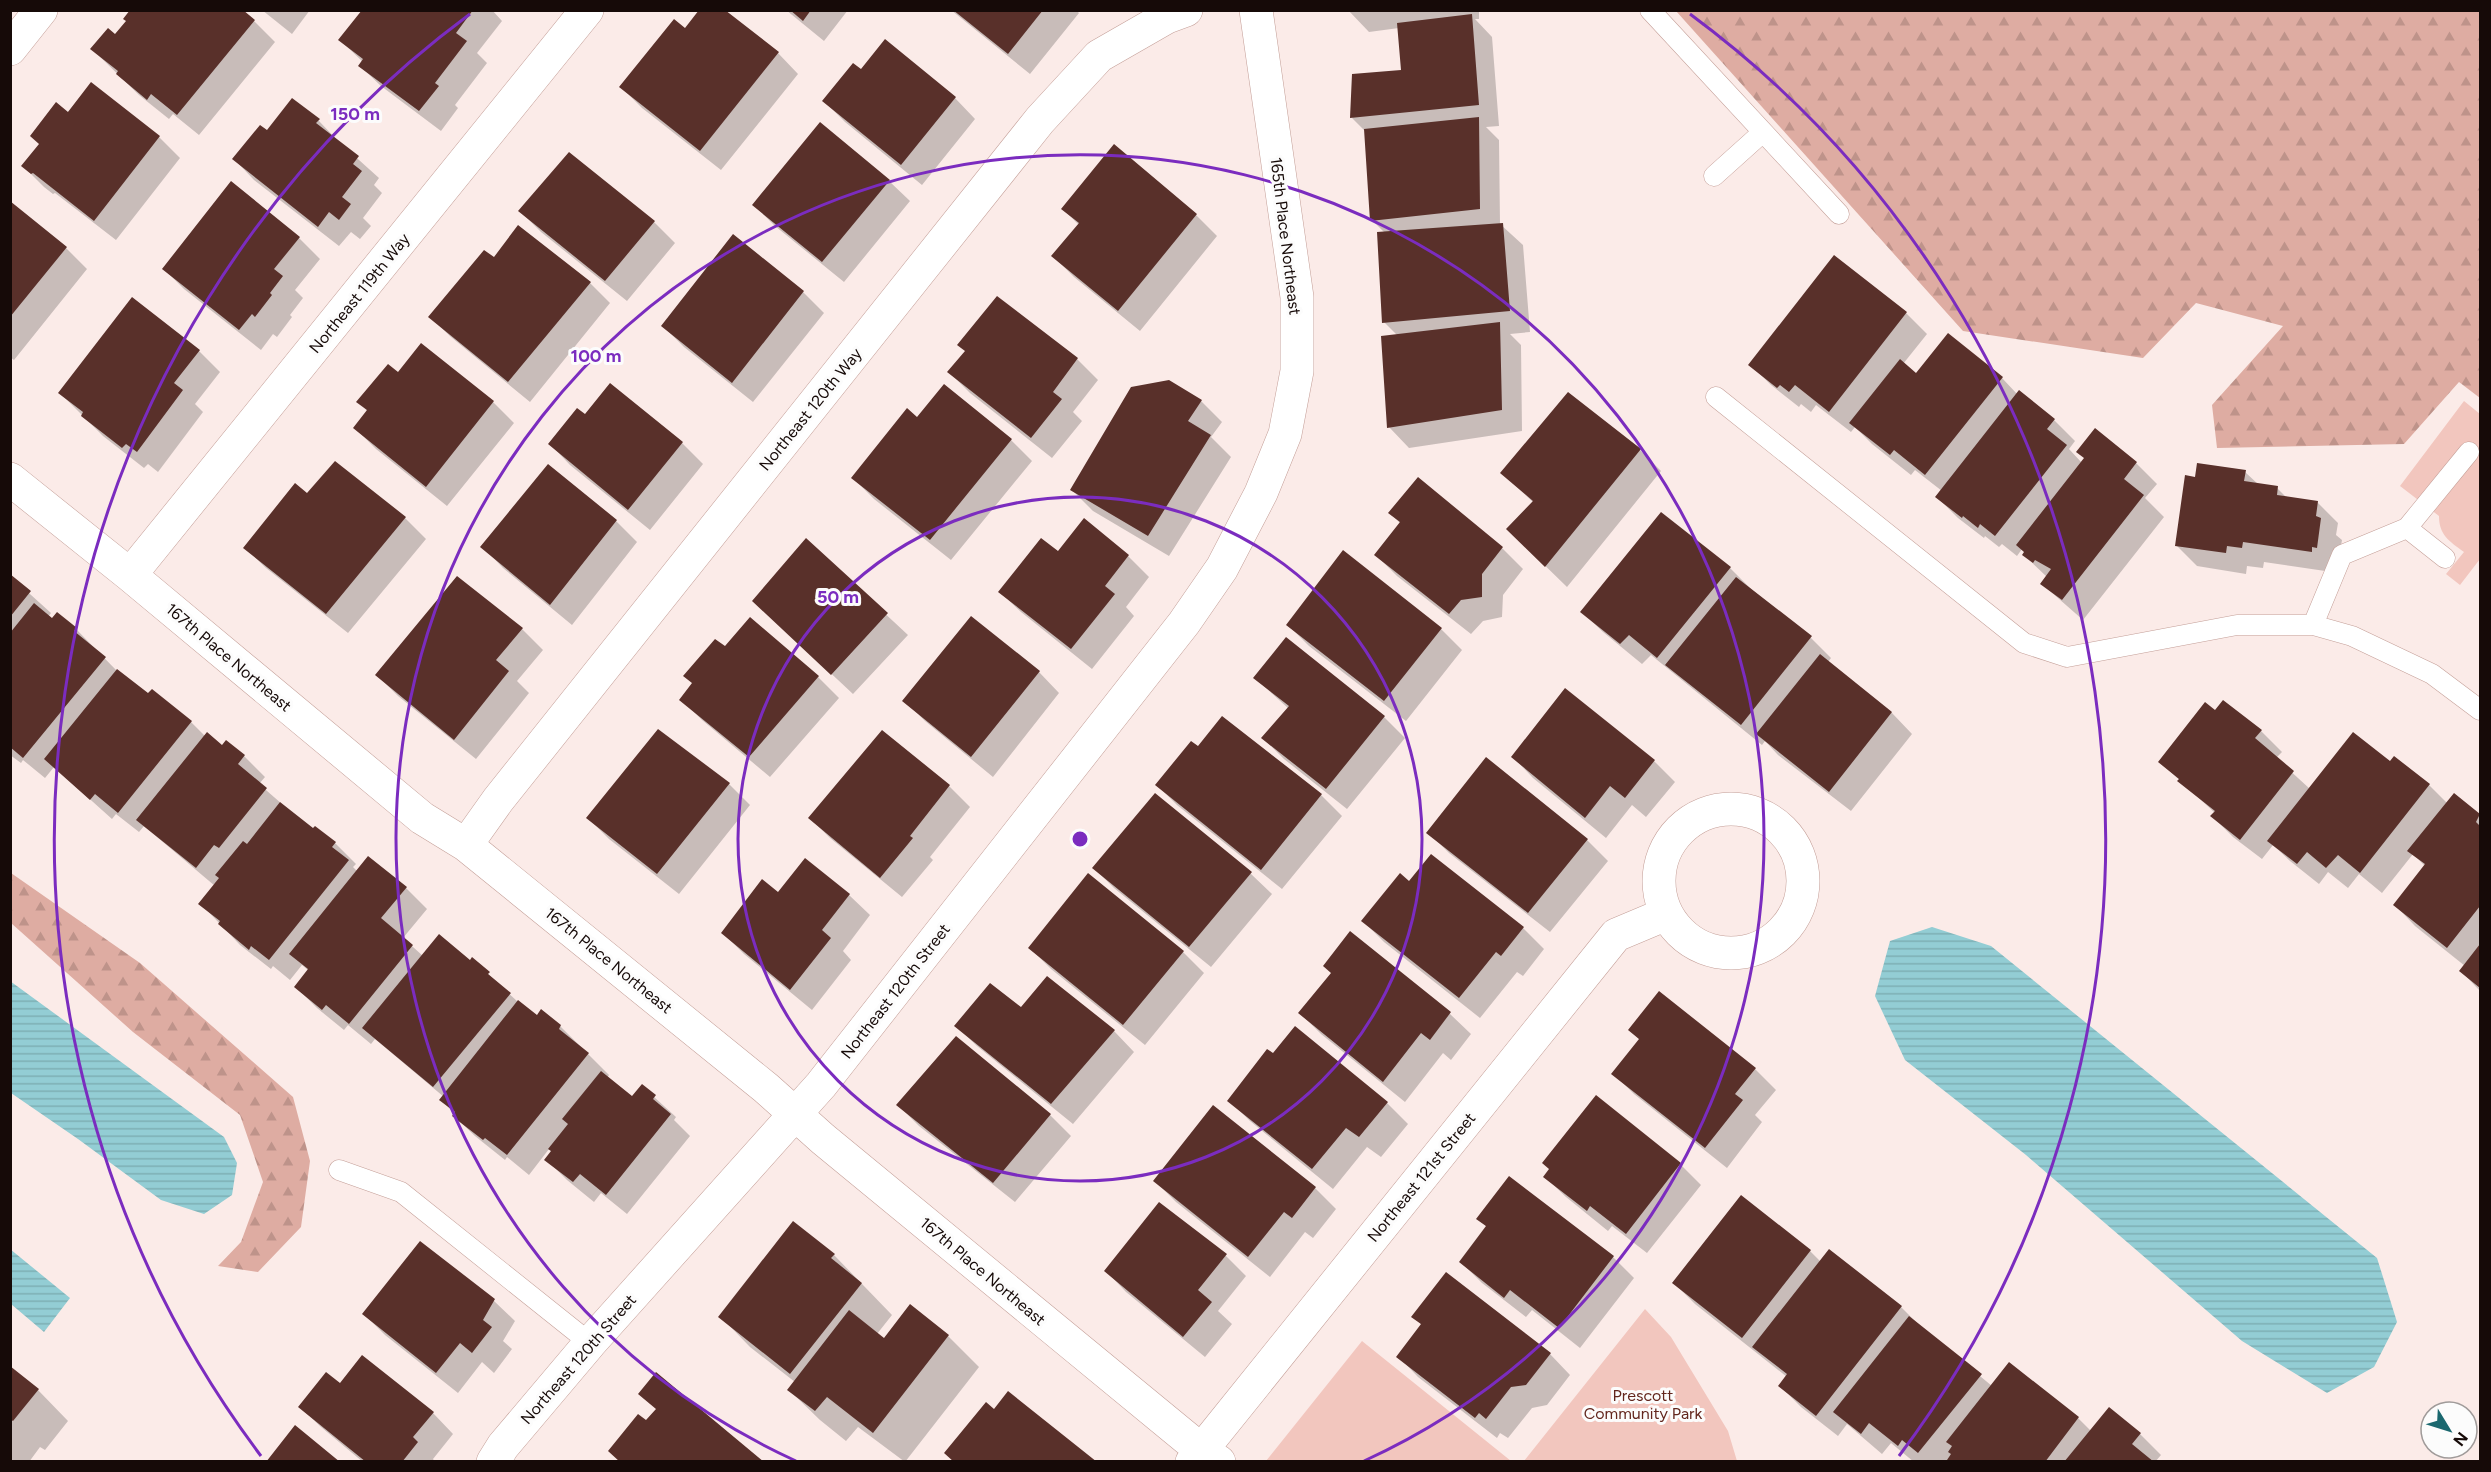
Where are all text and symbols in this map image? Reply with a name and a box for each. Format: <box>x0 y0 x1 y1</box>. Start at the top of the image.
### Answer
text: 150 m <box>330 103 380 125</box>
street label: 165th Place Northeast <box>1266 156 1305 316</box>
street label: Northeast 119th Way <box>305 229 414 357</box>
street label: Northeast 120th Way <box>755 344 866 474</box>
text: 100 m <box>571 345 621 367</box>
text: 50 m <box>817 586 859 608</box>
street label: 167th Place Northeast <box>162 599 295 715</box>
centre of rings <box>1070 829 1090 849</box>
street label: 167th Place Northeast <box>541 903 676 1017</box>
street label: Northeast 120th Street <box>837 920 954 1063</box>
street label: Northeast 121st Street <box>1363 1109 1479 1246</box>
street label: 167th Place Northeast <box>916 1213 1049 1329</box>
street label: Northeast 120th Street <box>517 1290 640 1428</box>
park label: Prescott Community Park <box>1584 1386 1702 1423</box>
north arrow <box>2419 1400 2479 1460</box>
text: N <box>2449 1428 2472 1450</box>

